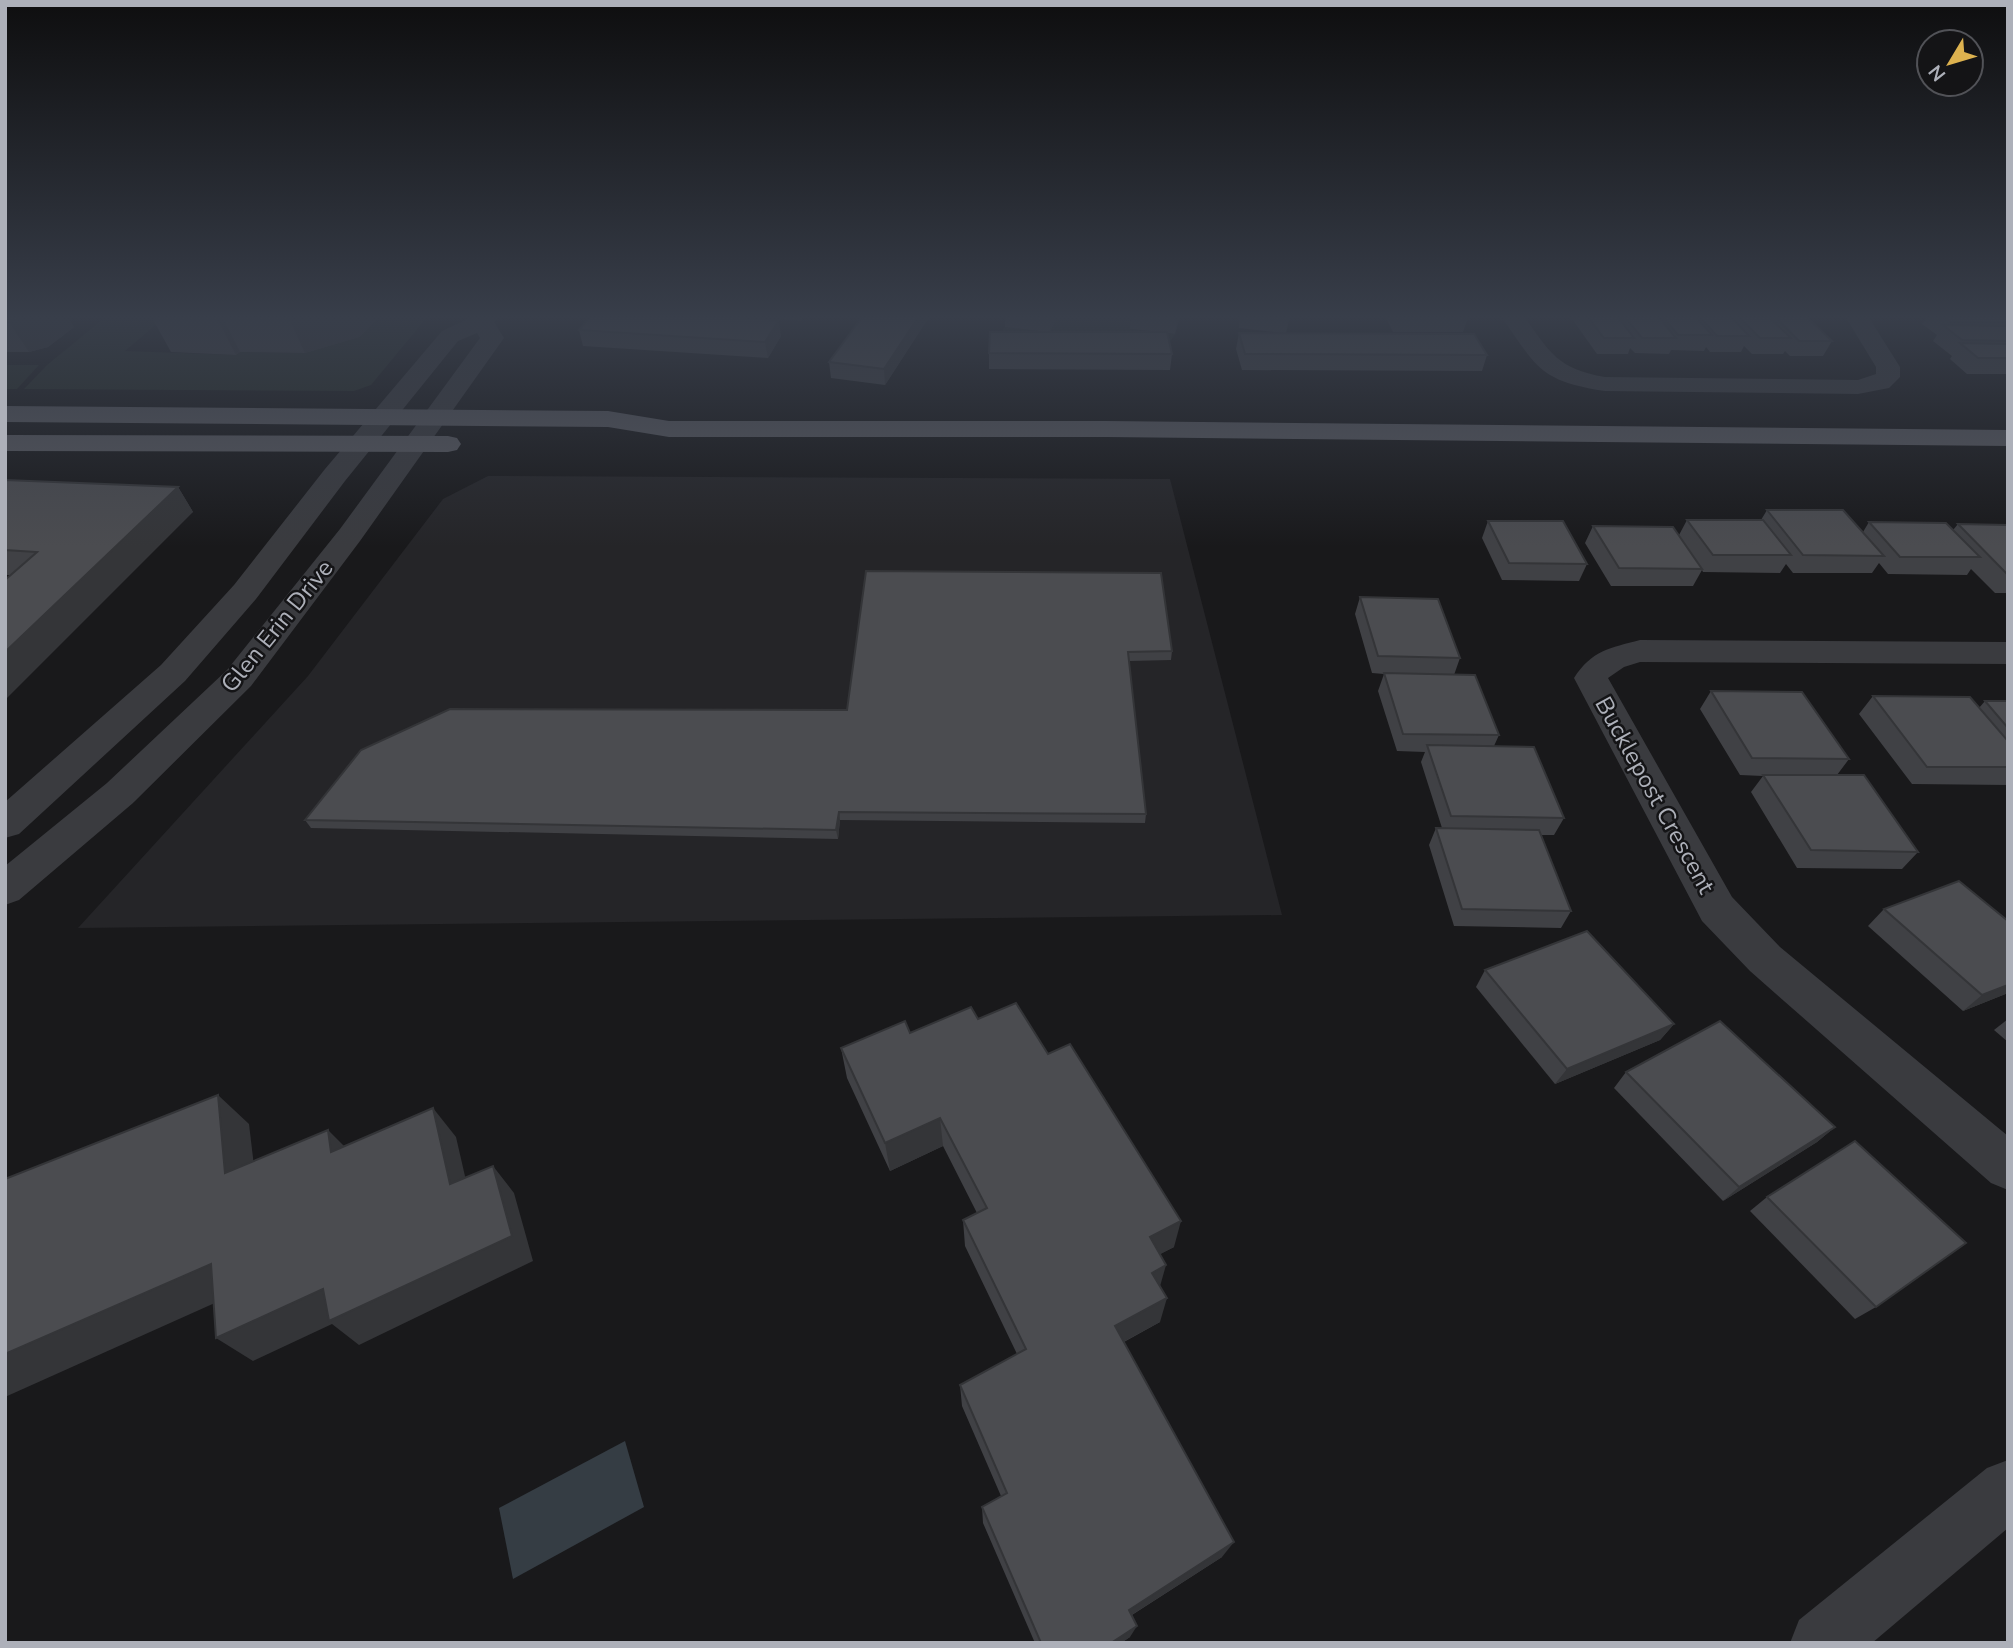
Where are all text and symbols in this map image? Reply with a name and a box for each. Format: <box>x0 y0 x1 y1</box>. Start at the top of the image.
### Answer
north arrow <box>1915 28 1985 98</box>
text: N <box>1923 59 1952 86</box>
street label: Glen Erin Drive <box>214 553 340 699</box>
street label: Bucklepost Crescent <box>1588 691 1723 900</box>

